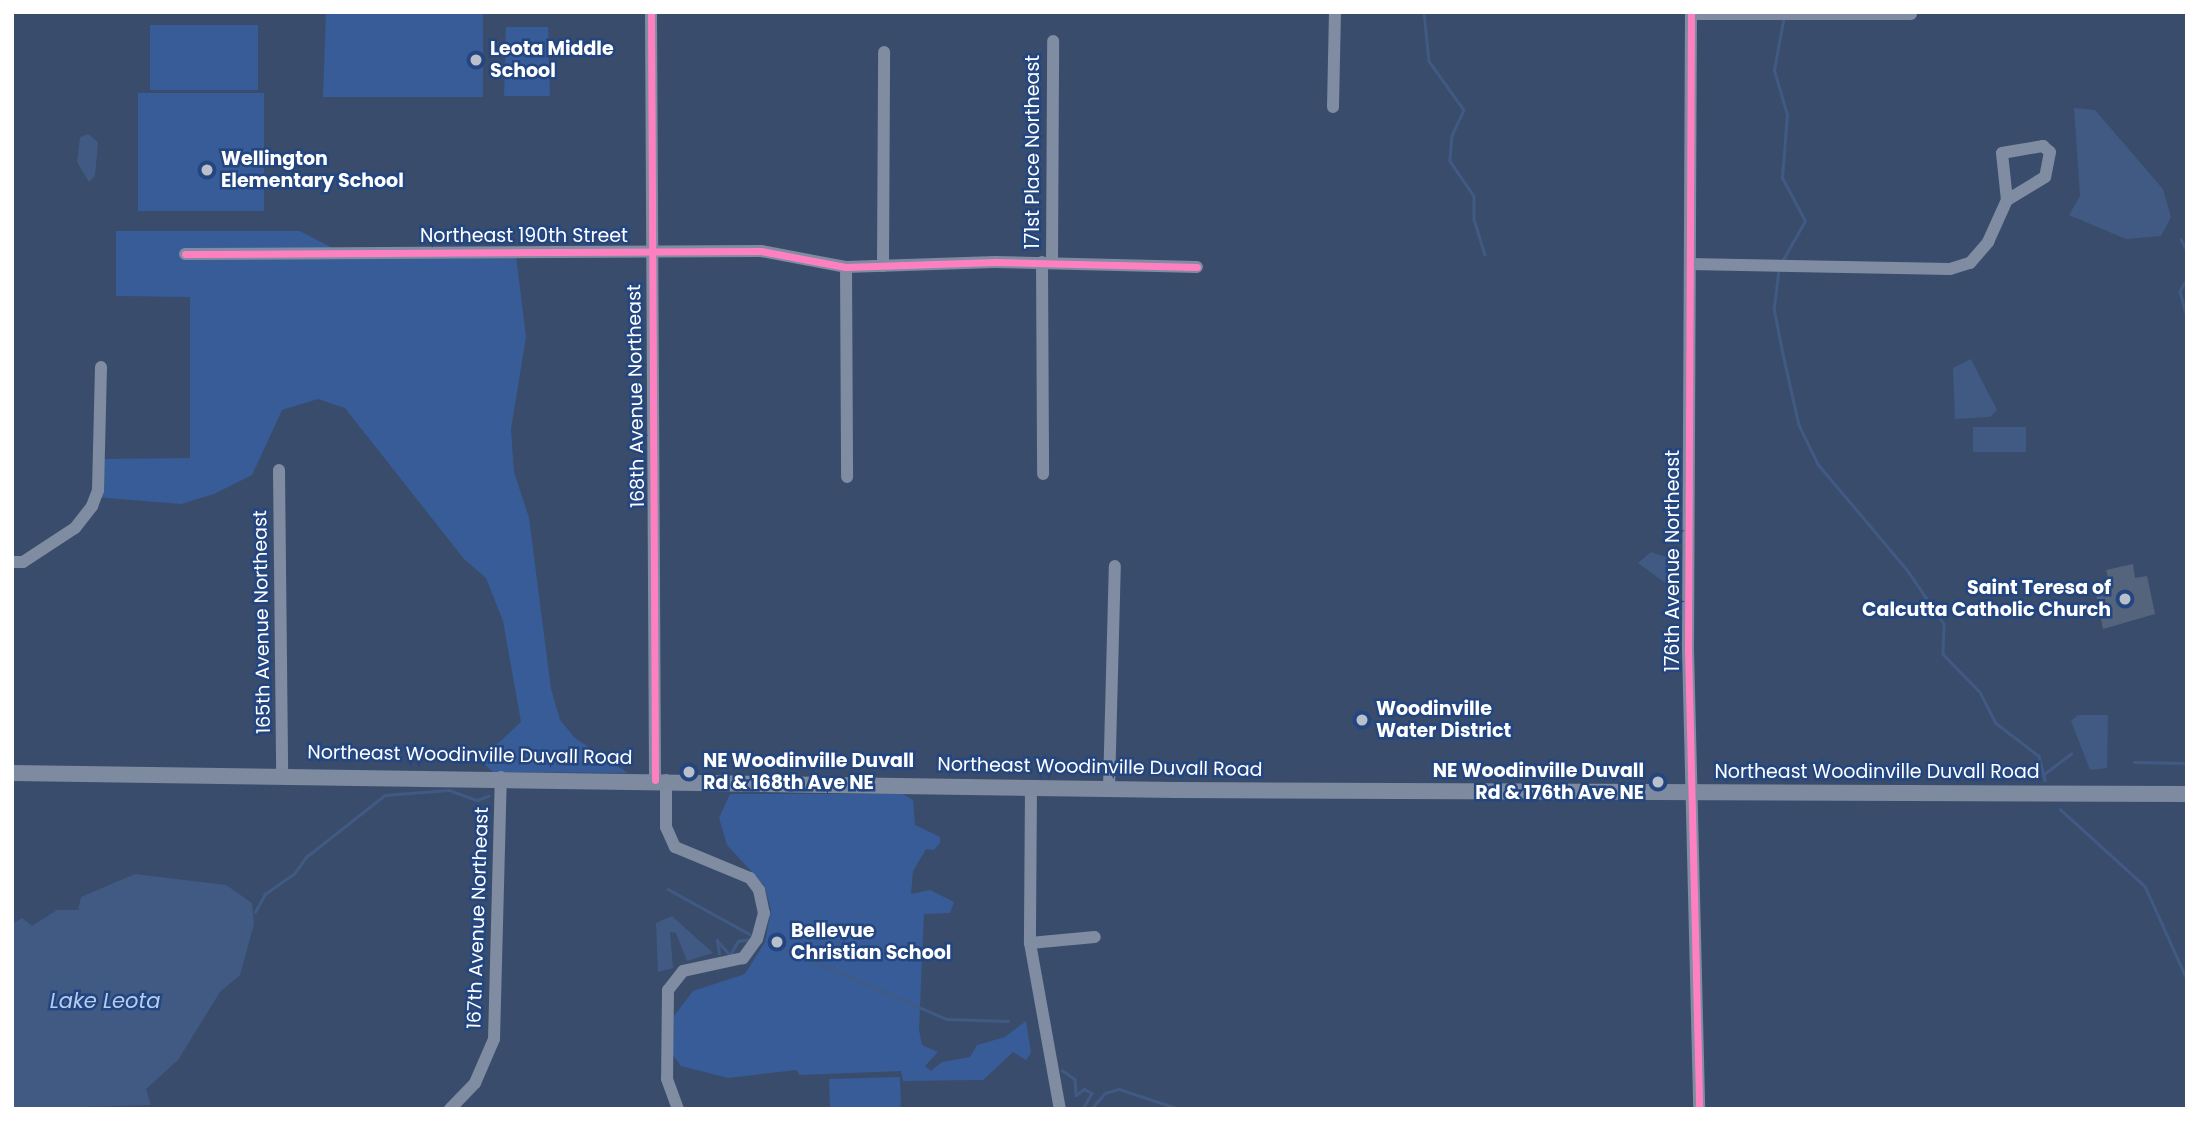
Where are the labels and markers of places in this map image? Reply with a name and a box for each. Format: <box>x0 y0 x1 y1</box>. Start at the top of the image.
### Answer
place label: Leota Middle School <box>490 38 614 82</box>
marker: Leota Middle School <box>468 52 484 68</box>
place label: Wellington Elementary School <box>221 148 404 192</box>
marker: Wellington Elementary School <box>199 162 215 178</box>
place label: Saint Teresa of Calcutta Catholic Church <box>1862 577 2111 621</box>
marker: Saint Teresa of Calcutta Catholic Church <box>2117 591 2133 607</box>
place label: Woodinville Water District <box>1376 698 1511 742</box>
marker: Woodinville Water District <box>1354 712 1370 728</box>
place label: NE Woodinville Duvall Rd & 168th Ave NE <box>703 750 914 794</box>
place label: NE Woodinville Duvall Rd & 176th Ave NE <box>1433 760 1644 804</box>
marker: NE Woodinville Duvall Rd & 168th Ave NE <box>681 764 697 780</box>
marker: NE Woodinville Duvall Rd & 176th Ave NE <box>1650 774 1666 790</box>
place label: Bellevue Christian School <box>791 920 951 964</box>
marker: Bellevue Christian School <box>769 934 785 950</box>

